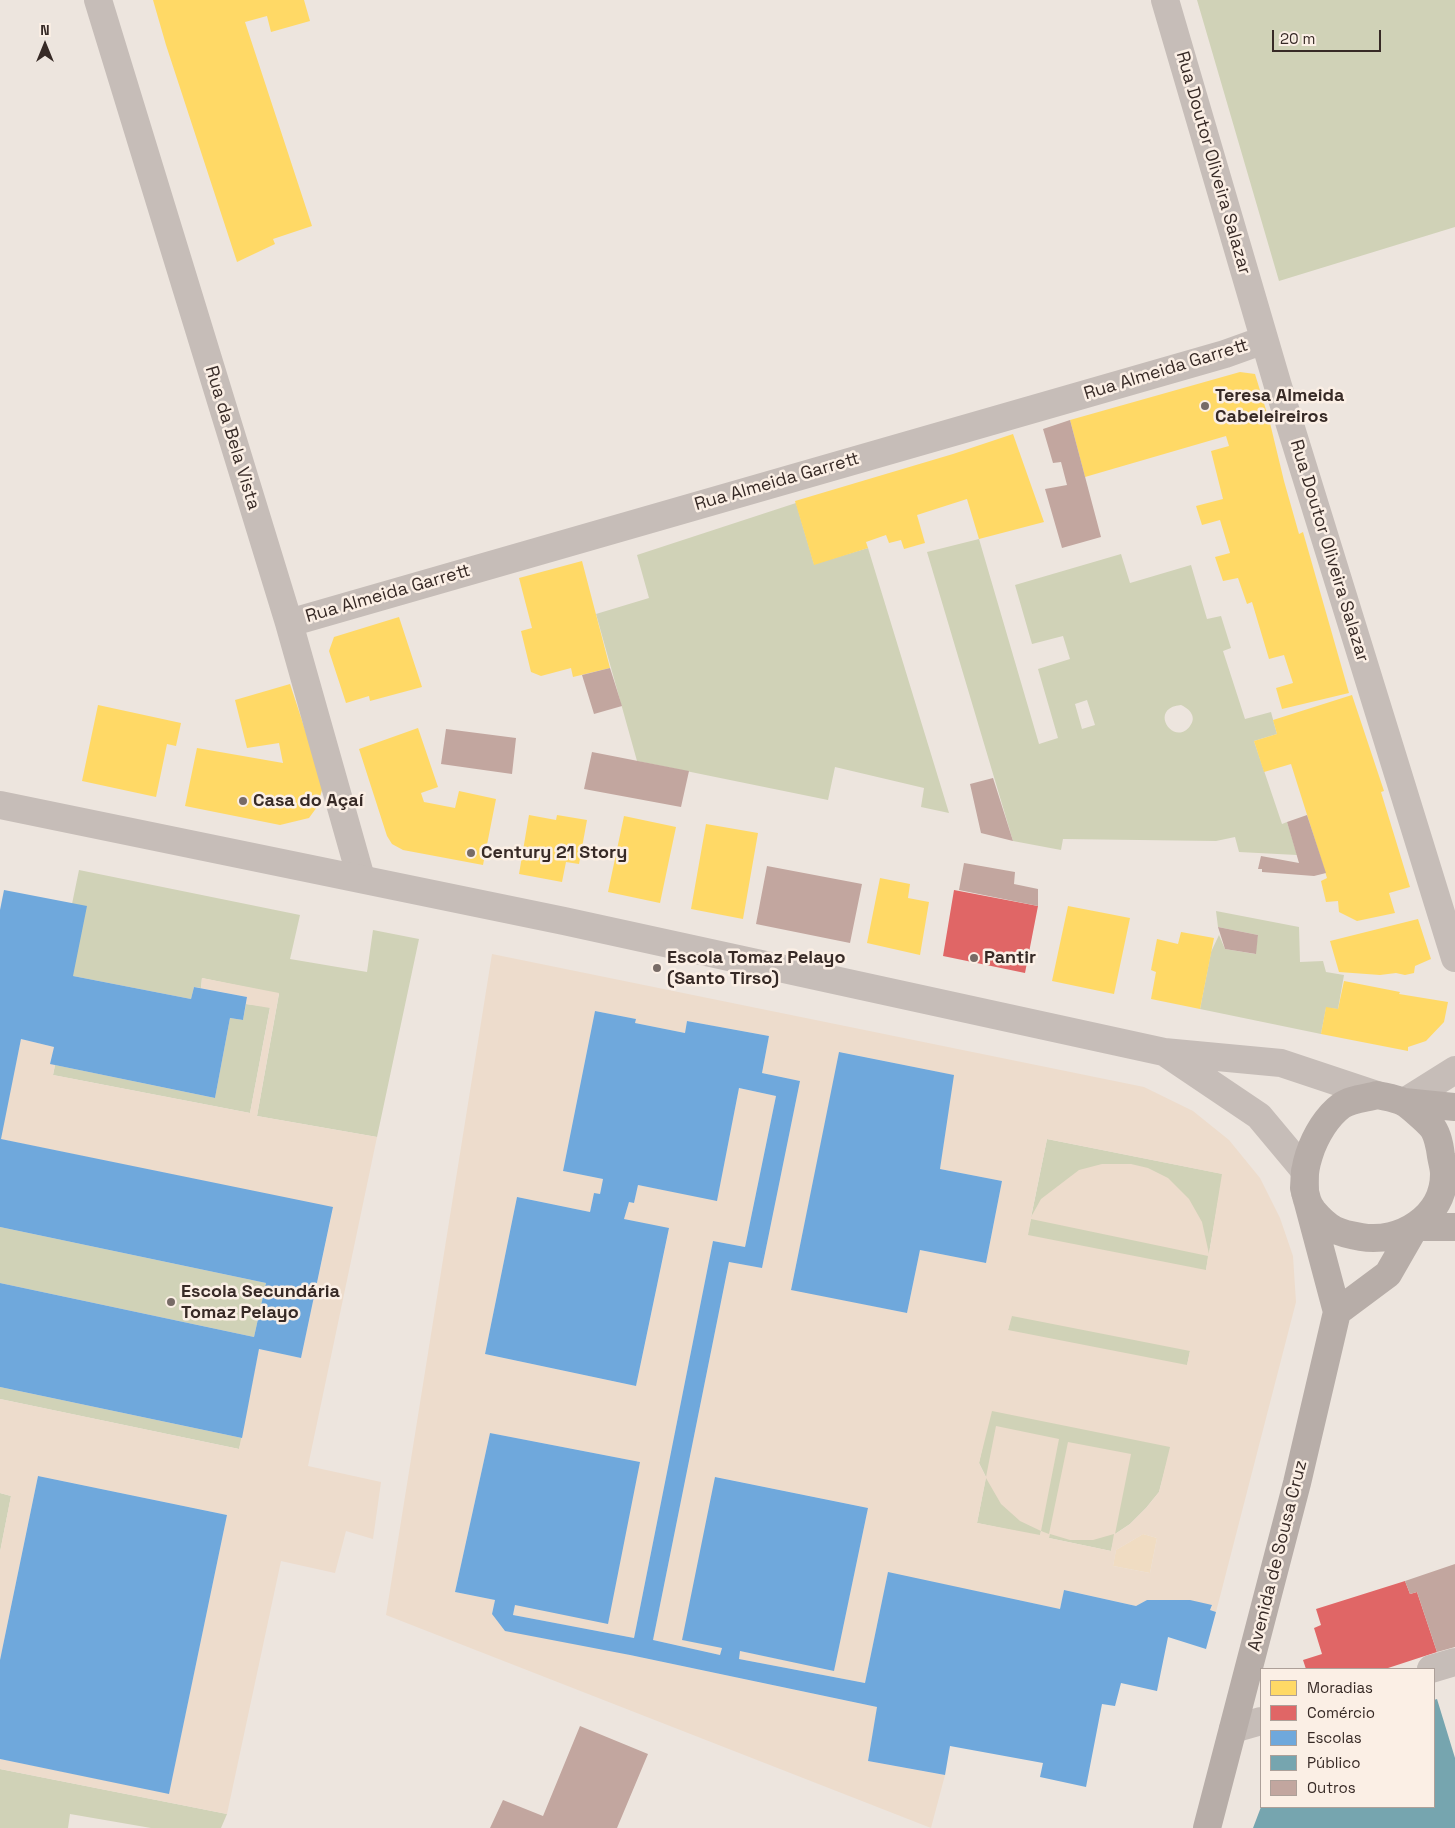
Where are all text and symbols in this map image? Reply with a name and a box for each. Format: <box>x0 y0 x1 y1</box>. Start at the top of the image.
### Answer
north arrow <box>20 20 70 70</box>
scale bar <box>1275 20 1384 52</box>
text: N <box>40 21 50 39</box>
text: 20 m <box>1280 29 1315 48</box>
street label: Rua Doutor Oliveira Salazar <box>1171 49 1255 277</box>
street label: Rua Almeida Garrett <box>1081 335 1251 405</box>
street label: Rua da Bela Vista <box>200 363 264 513</box>
place label: Teresa Almeida Cabeleireiros <box>1215 385 1344 428</box>
marker: Teresa Almeida Cabeleireiros <box>1199 400 1211 412</box>
street label: Rua Doutor Oliveira Salazar <box>1285 437 1373 665</box>
street label: Rua Almeida Garrett <box>692 448 862 516</box>
street label: Rua Almeida Garrett <box>303 560 473 628</box>
place label: Casa do Açaí <box>253 790 363 812</box>
marker: Casa do Açaí <box>237 795 249 807</box>
place label: Century 21 Story <box>481 842 627 864</box>
marker: Century 21 Story <box>465 847 477 859</box>
place label: Escola Tomaz Pelayo (Santo Tirso) <box>667 947 845 990</box>
place label: Pantir <box>984 947 1036 969</box>
marker: Pantir <box>968 952 980 964</box>
marker: Escola Tomaz Pelayo (Santo Tirso) <box>651 962 663 974</box>
place label: Escola Secundária Tomaz Pelayo <box>181 1281 340 1324</box>
marker: Escola Secundária Tomaz Pelayo <box>165 1296 177 1308</box>
street label: Avenida de Sousa Cruz <box>1244 1458 1312 1654</box>
legend <box>1260 1668 1435 1808</box>
text: Moradias <box>1307 1678 1373 1697</box>
text: Comércio <box>1307 1703 1375 1722</box>
text: Escolas <box>1307 1728 1362 1747</box>
text: Público <box>1307 1753 1360 1772</box>
text: Outros <box>1307 1778 1356 1797</box>

